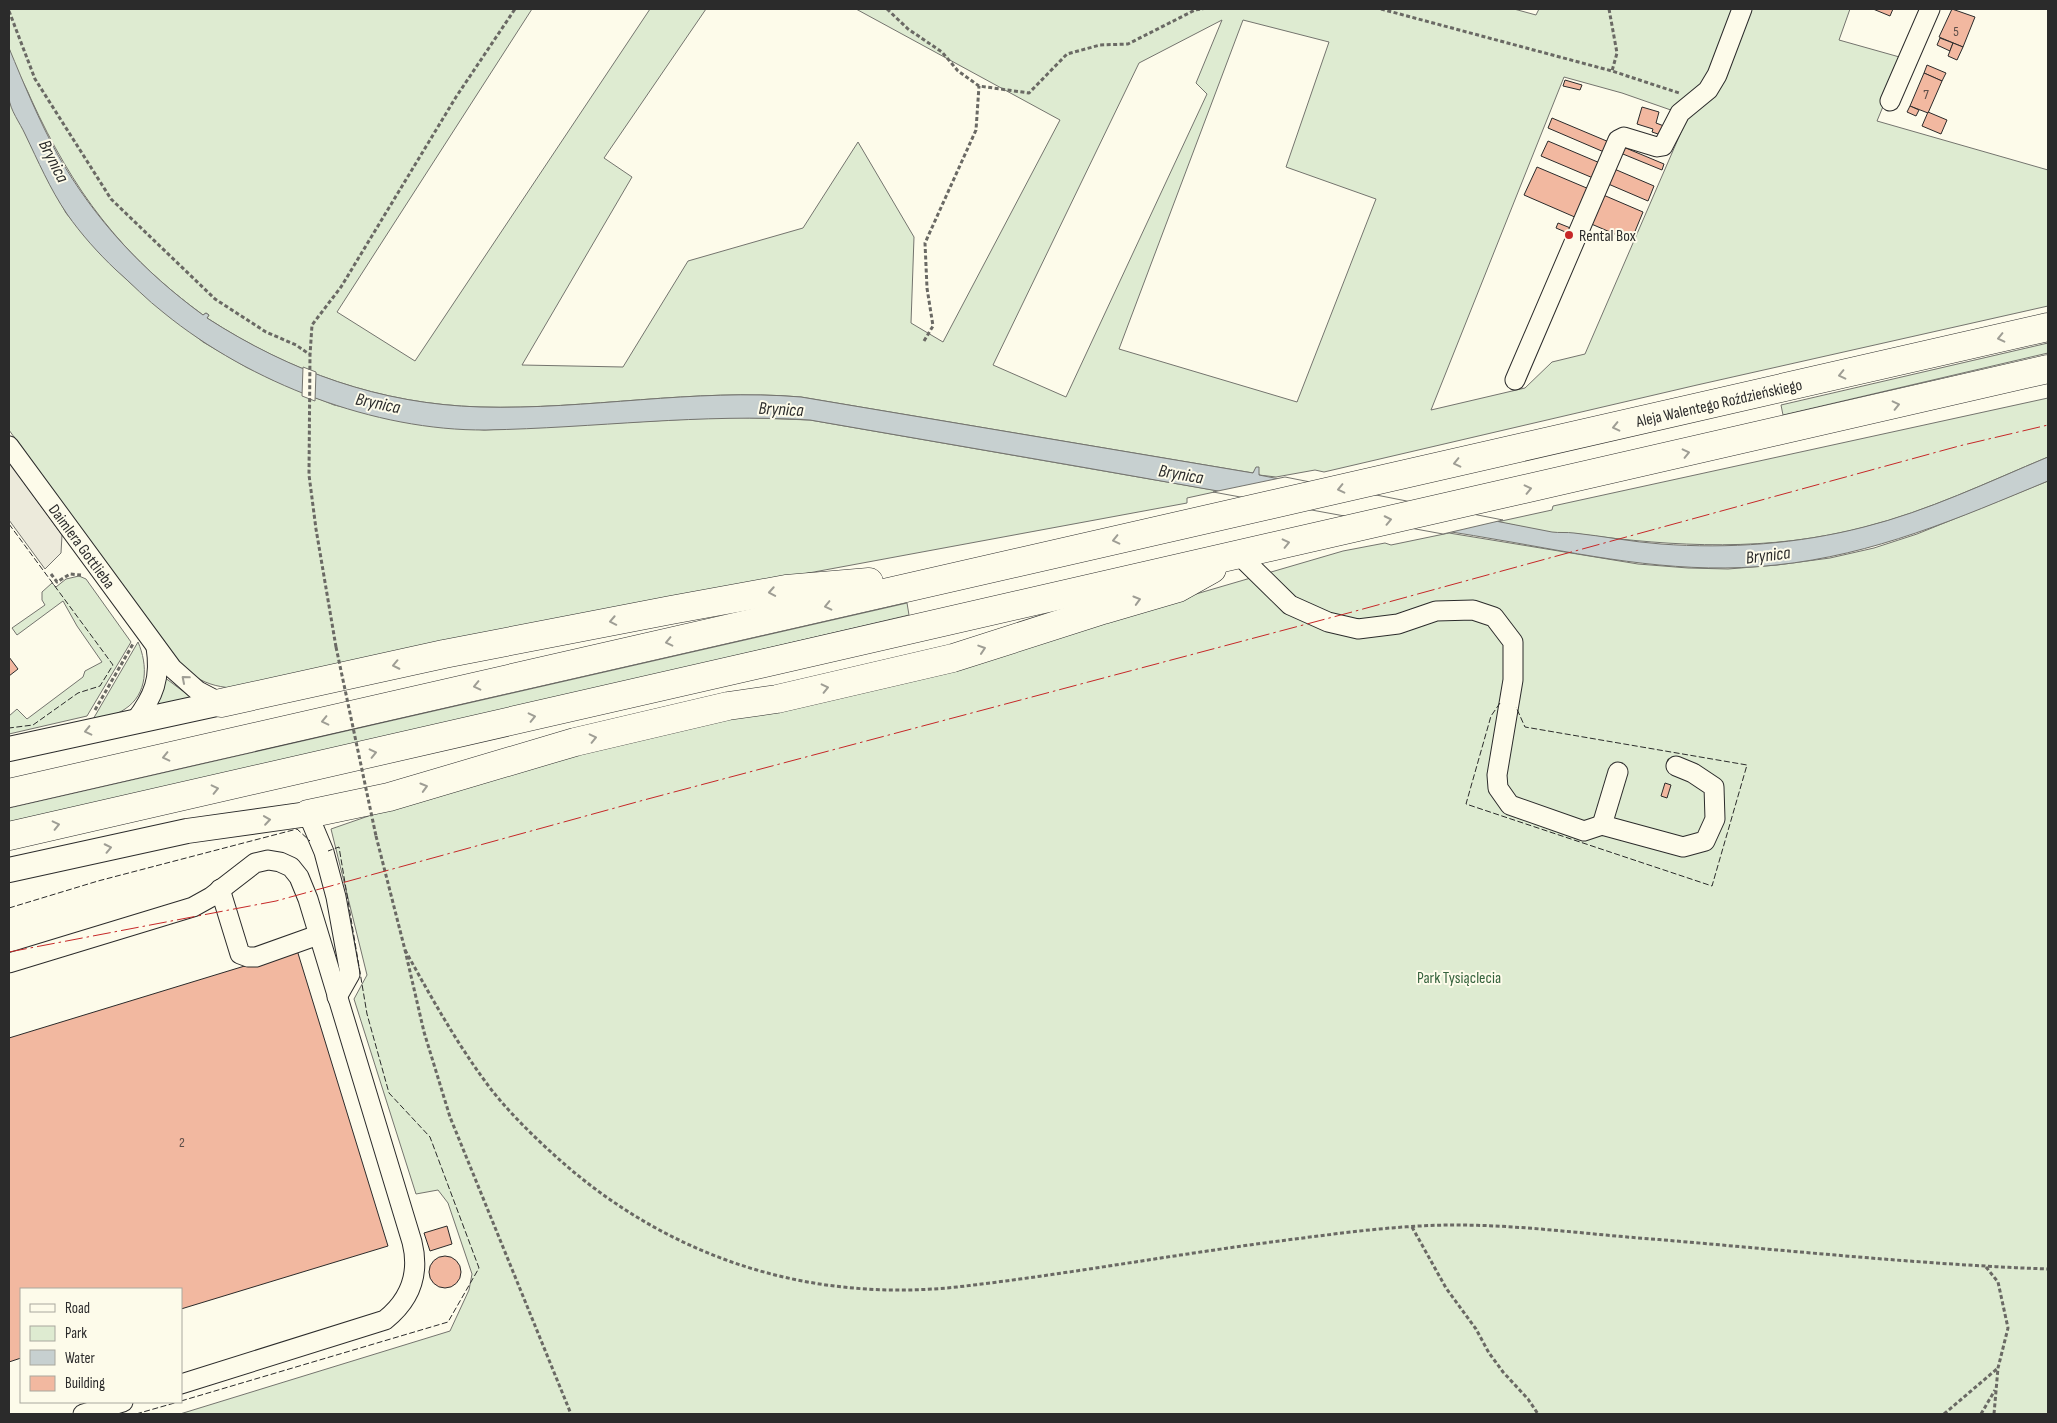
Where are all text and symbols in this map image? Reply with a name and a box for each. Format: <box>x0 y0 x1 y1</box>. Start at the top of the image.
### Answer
house number: 5 <box>1953 23 1959 40</box>
house number: 7 <box>1923 86 1929 103</box>
water label: Brynica <box>34 136 73 187</box>
place label: Rental Box <box>1579 227 1636 246</box>
marker: Rental Box <box>1563 229 1575 241</box>
one-way arrow <box>1996 332 2005 343</box>
one-way arrow <box>1838 369 1847 379</box>
street label: Aleja Walentego Roździeńskiego <box>1633 376 1804 432</box>
water label: Brynica <box>354 389 403 419</box>
water label: Brynica <box>758 398 805 421</box>
one-way arrow <box>1891 400 1900 410</box>
one-way arrow <box>1611 421 1620 431</box>
one-way arrow <box>1682 448 1691 459</box>
one-way arrow <box>1453 457 1462 468</box>
water label: Brynica <box>1157 460 1206 489</box>
one-way arrow <box>1337 483 1346 494</box>
one-way arrow <box>1523 485 1532 495</box>
street label: Daimlera Gottlieba <box>44 501 118 593</box>
one-way arrow <box>1384 515 1393 526</box>
one-way arrow <box>1112 534 1121 545</box>
one-way arrow <box>1281 538 1290 549</box>
water label: Brynica <box>1744 542 1792 569</box>
one-way arrow <box>768 586 777 596</box>
one-way arrow <box>1133 595 1141 605</box>
one-way arrow <box>823 600 832 611</box>
one-way arrow <box>608 616 617 626</box>
one-way arrow <box>665 636 674 647</box>
one-way arrow <box>978 644 986 654</box>
one-way arrow <box>391 659 400 670</box>
one-way arrow <box>182 677 191 685</box>
one-way arrow <box>472 680 481 691</box>
one-way arrow <box>820 683 829 694</box>
one-way arrow <box>527 712 536 723</box>
one-way arrow <box>320 715 329 726</box>
one-way arrow <box>83 726 92 736</box>
one-way arrow <box>589 733 598 744</box>
one-way arrow <box>369 749 378 759</box>
one-way arrow <box>162 751 171 762</box>
one-way arrow <box>419 783 428 793</box>
one-way arrow <box>210 785 219 795</box>
one-way arrow <box>263 815 272 825</box>
one-way arrow <box>52 821 61 831</box>
one-way arrow <box>103 843 112 854</box>
park label: Park Tysiąclecia <box>1417 969 1501 988</box>
house number: 2 <box>179 1134 185 1151</box>
legend <box>20 1288 182 1403</box>
text: Road <box>65 1299 90 1318</box>
text: Park <box>65 1324 87 1343</box>
text: Water <box>65 1349 96 1368</box>
text: Building <box>65 1374 105 1393</box>

